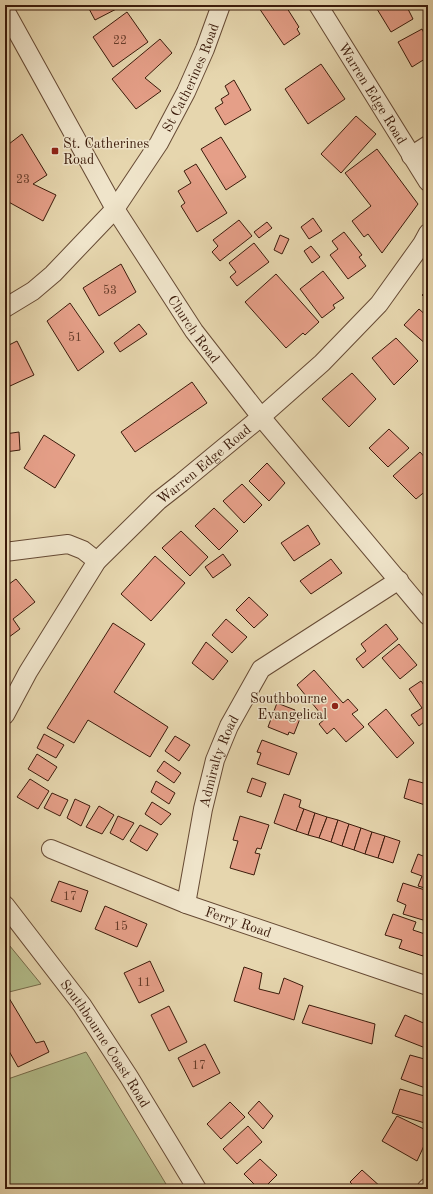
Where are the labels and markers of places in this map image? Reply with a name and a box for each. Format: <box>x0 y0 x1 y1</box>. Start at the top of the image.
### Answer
place label: St. Catherines Road <box>63 137 149 167</box>
marker: St. Catherines Road <box>50 146 60 156</box>
place label: Southbourne Evangelical <box>250 692 327 722</box>
marker: Southbourne Evangelical <box>330 701 340 711</box>

